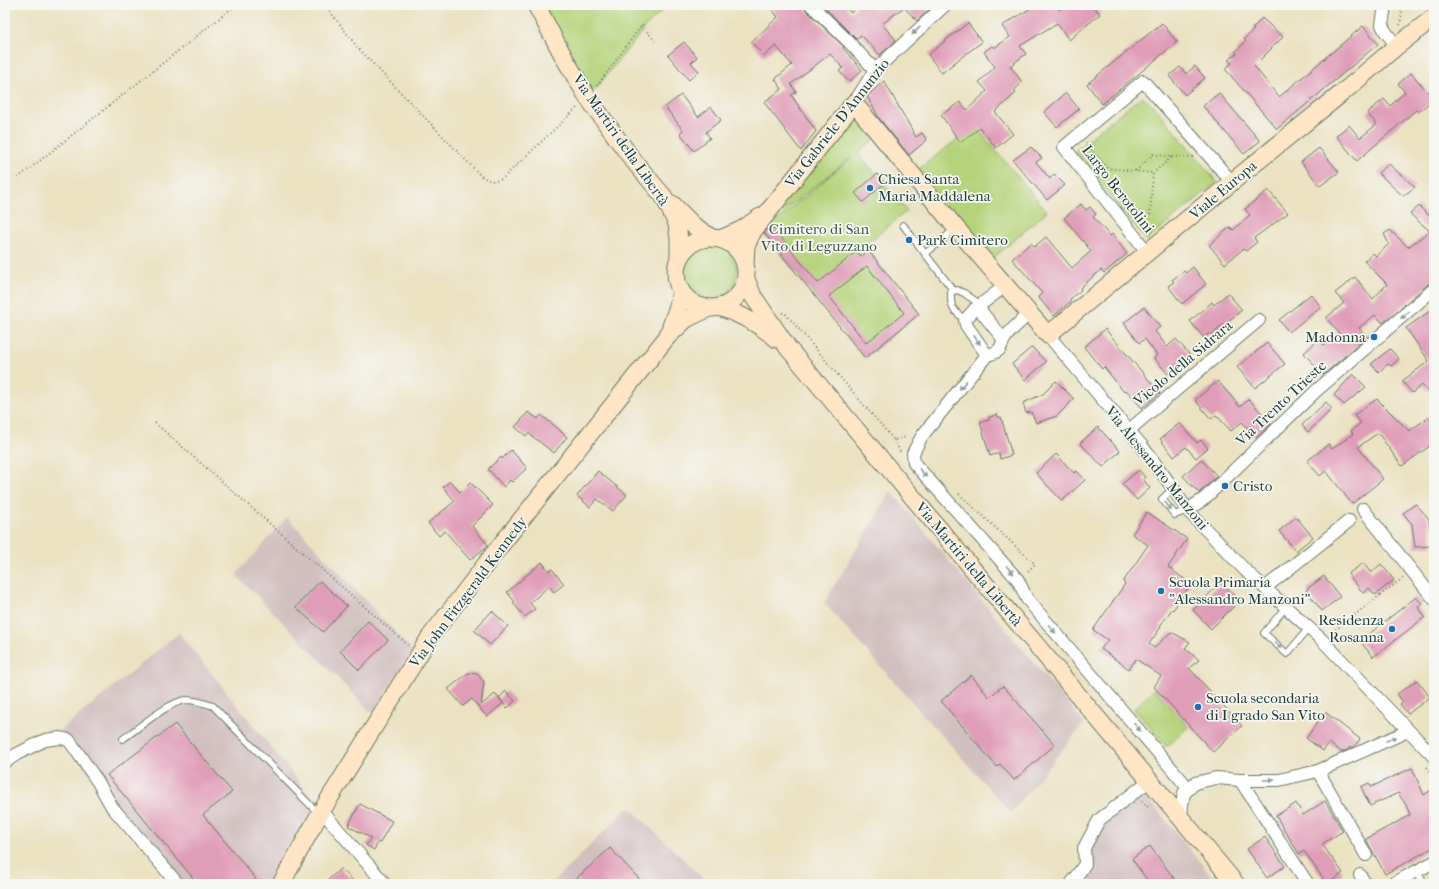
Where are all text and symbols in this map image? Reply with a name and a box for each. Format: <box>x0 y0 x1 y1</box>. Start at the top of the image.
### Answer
one-way arrow <box>911 26 921 36</box>
street label: Via Gabriele D'Annunzio <box>780 54 893 192</box>
street label: Via Martiri della Libertà <box>568 70 674 210</box>
street label: Largo Berotolini <box>1078 141 1158 237</box>
street label: Viale Europa <box>1185 156 1261 224</box>
place label: Chiesa Santa Maria Maddalena <box>878 170 992 205</box>
marker: Chiesa Santa Maria Maddalena <box>865 183 875 193</box>
park label: Cimitero di San Vito di Leguzzano <box>760 220 877 255</box>
place label: Park Cimitero <box>917 231 1008 249</box>
marker: Park Cimitero <box>904 235 914 245</box>
one-way arrow <box>1400 310 1409 319</box>
street label: Vicolo della Sidrara <box>1129 316 1237 410</box>
place label: Madonna <box>1305 328 1367 346</box>
marker: Madonna <box>1369 332 1379 342</box>
one-way arrow <box>973 334 981 345</box>
street label: Via Trento Trieste <box>1231 356 1330 450</box>
one-way arrow <box>958 380 967 391</box>
street label: Via Alessandro Manzoni <box>1101 402 1213 534</box>
one-way arrow <box>919 468 928 478</box>
place label: Cristo <box>1233 477 1273 495</box>
marker: Cristo <box>1220 481 1230 491</box>
street label: Via Martiri della Libertà <box>911 497 1027 631</box>
one-way arrow <box>1164 501 1172 512</box>
street label: Via John Fitzgerald Kennedy <box>405 512 531 672</box>
one-way arrow <box>1005 565 1014 576</box>
place label: Scuola Primaria "Alessandro Manzoni" <box>1169 573 1311 608</box>
marker: Scuola Primaria "Alessandro Manzoni" <box>1156 586 1166 596</box>
place label: Residenza Rosanna <box>1318 611 1385 646</box>
one-way arrow <box>1047 624 1056 633</box>
marker: Residenza Rosanna <box>1387 624 1397 634</box>
one-way arrow <box>1272 641 1283 650</box>
place label: Scuola secondaria di I grado San Vito <box>1206 689 1325 724</box>
marker: Scuola secondaria di I grado San Vito <box>1193 702 1203 712</box>
one-way arrow <box>1132 722 1141 733</box>
one-way arrow <box>1385 736 1396 742</box>
one-way arrow <box>1263 777 1276 783</box>

